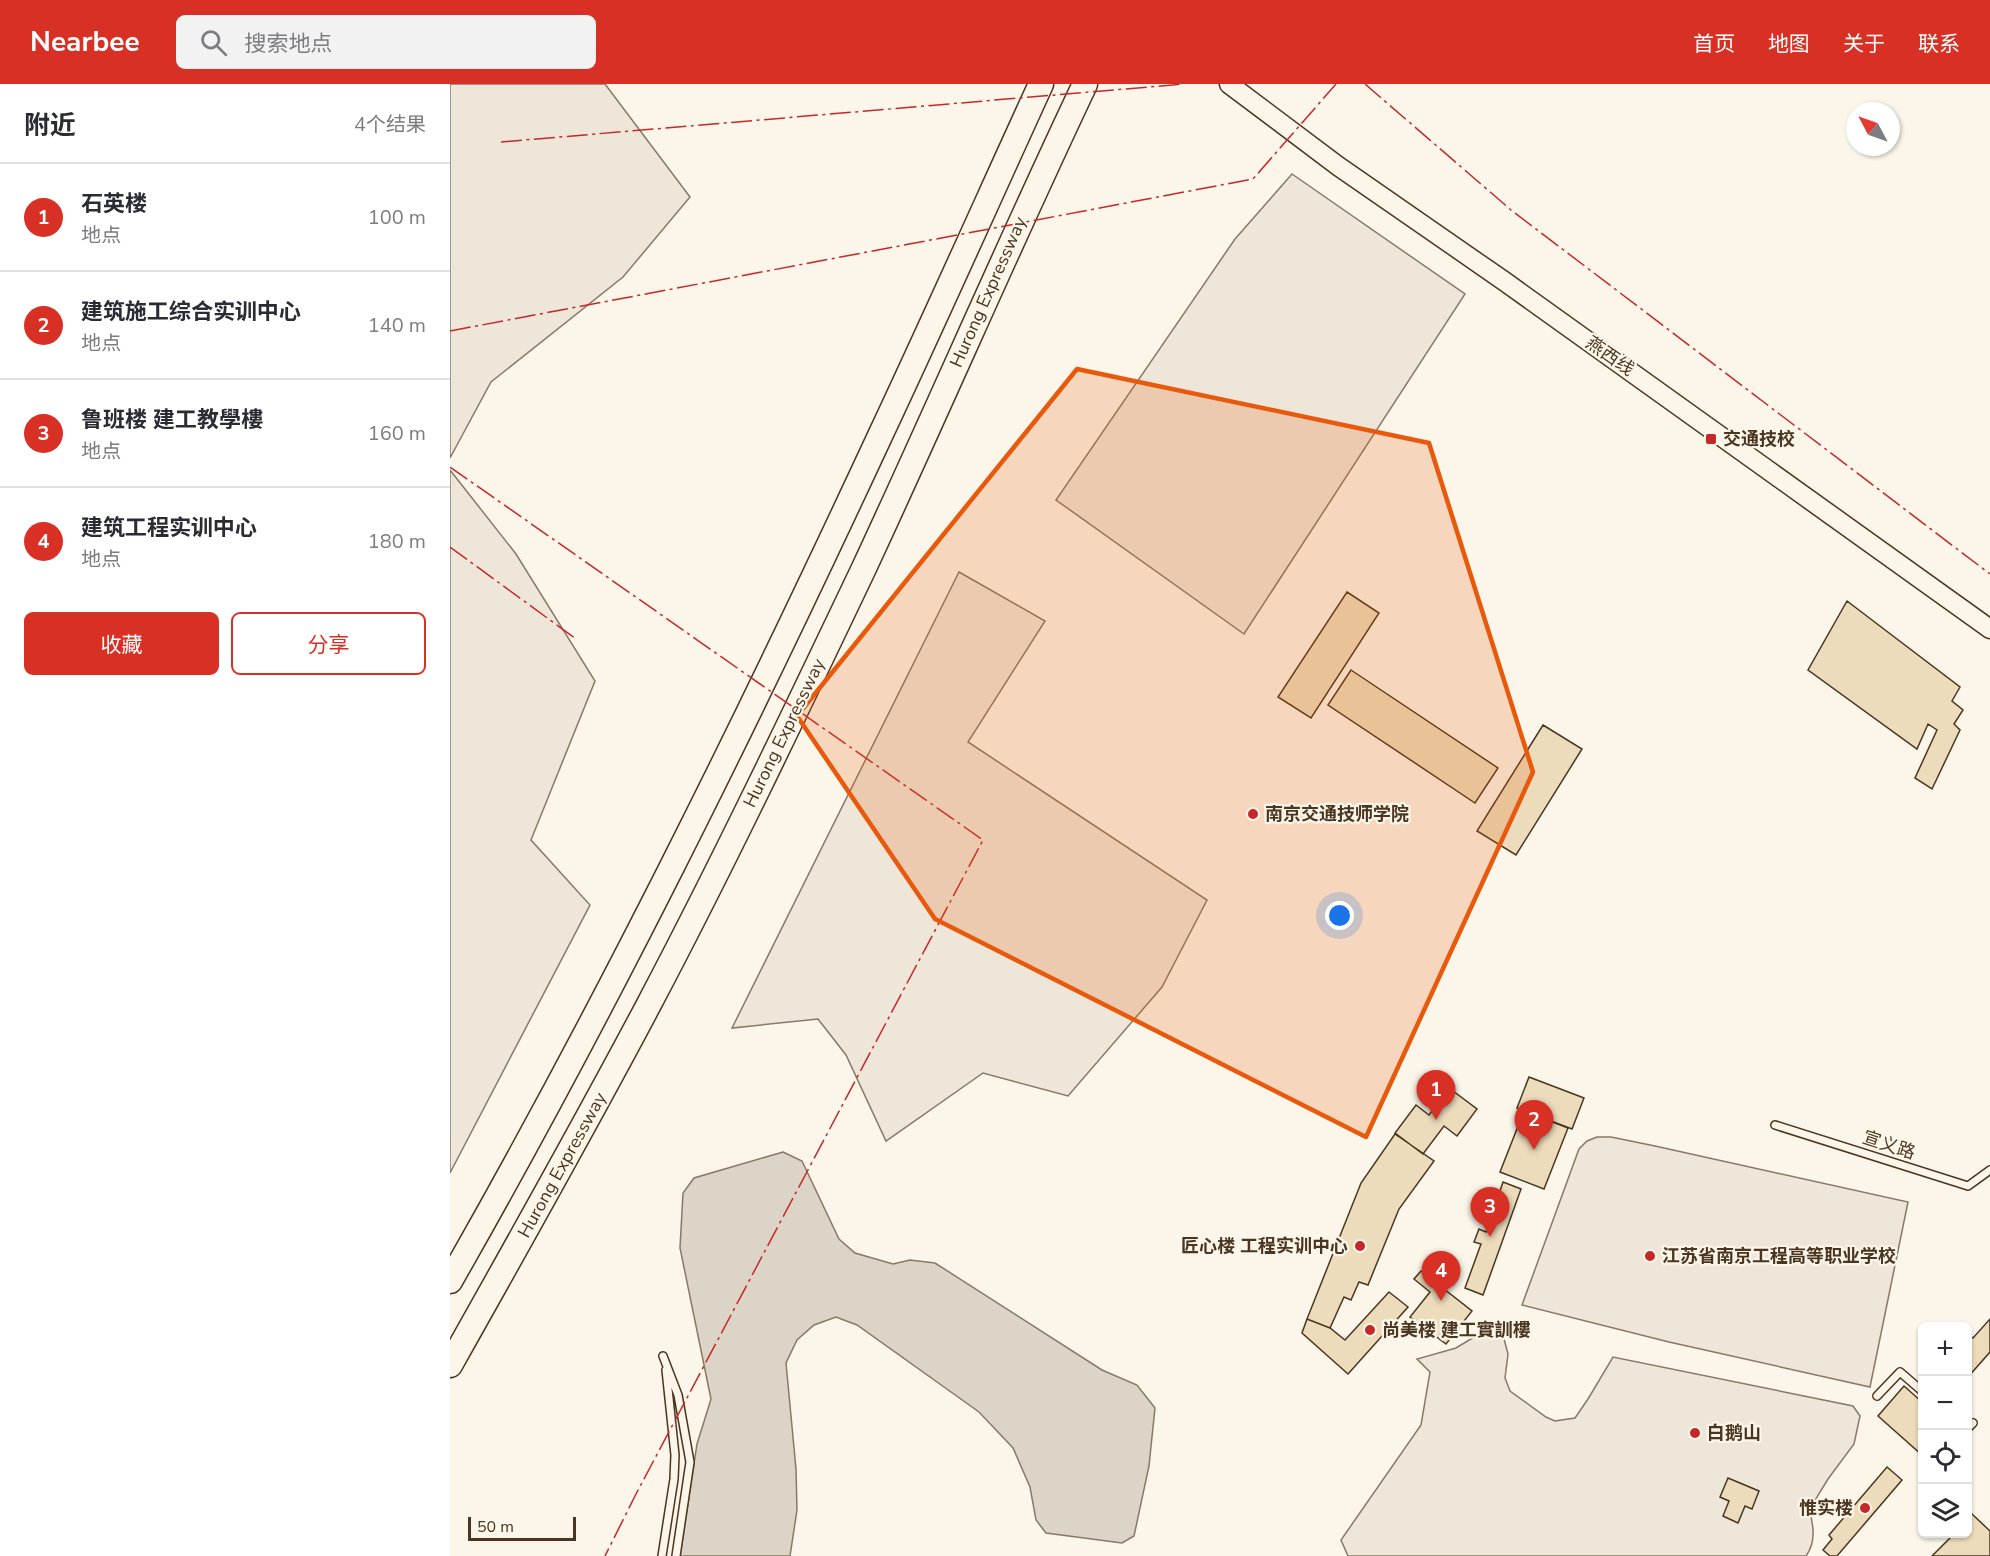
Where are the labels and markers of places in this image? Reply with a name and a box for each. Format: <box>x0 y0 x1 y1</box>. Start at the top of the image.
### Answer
place label: 交通技校 <box>1723 427 1795 451</box>
marker: 交通技校 <box>1704 432 1718 446</box>
place label: 南京交通技师学院 <box>1265 802 1409 826</box>
marker: 南京交通技师学院 <box>1246 807 1260 821</box>
pin: 1 <box>1416 1070 1456 1120</box>
pin: 2 <box>1514 1100 1554 1150</box>
pin: 3 <box>1470 1188 1510 1237</box>
place label: 匠心楼 工程实训中心 <box>1181 1234 1348 1258</box>
marker: 匠心楼 工程实训中心 <box>1353 1239 1367 1253</box>
place label: 江苏省南京工程高等职业学校 <box>1662 1244 1896 1268</box>
marker: 江苏省南京工程高等职业学校 <box>1643 1249 1657 1263</box>
pin: 4 <box>1422 1252 1460 1301</box>
place label: 尚美楼 建工實訓樓 <box>1382 1318 1531 1342</box>
marker: 尚美楼 建工實訓樓 <box>1363 1323 1377 1337</box>
place label: 白鹅山 <box>1707 1421 1761 1445</box>
marker: 白鹅山 <box>1688 1426 1702 1440</box>
place label: 惟实楼 <box>1799 1496 1853 1520</box>
marker: 惟实楼 <box>1858 1501 1872 1515</box>

